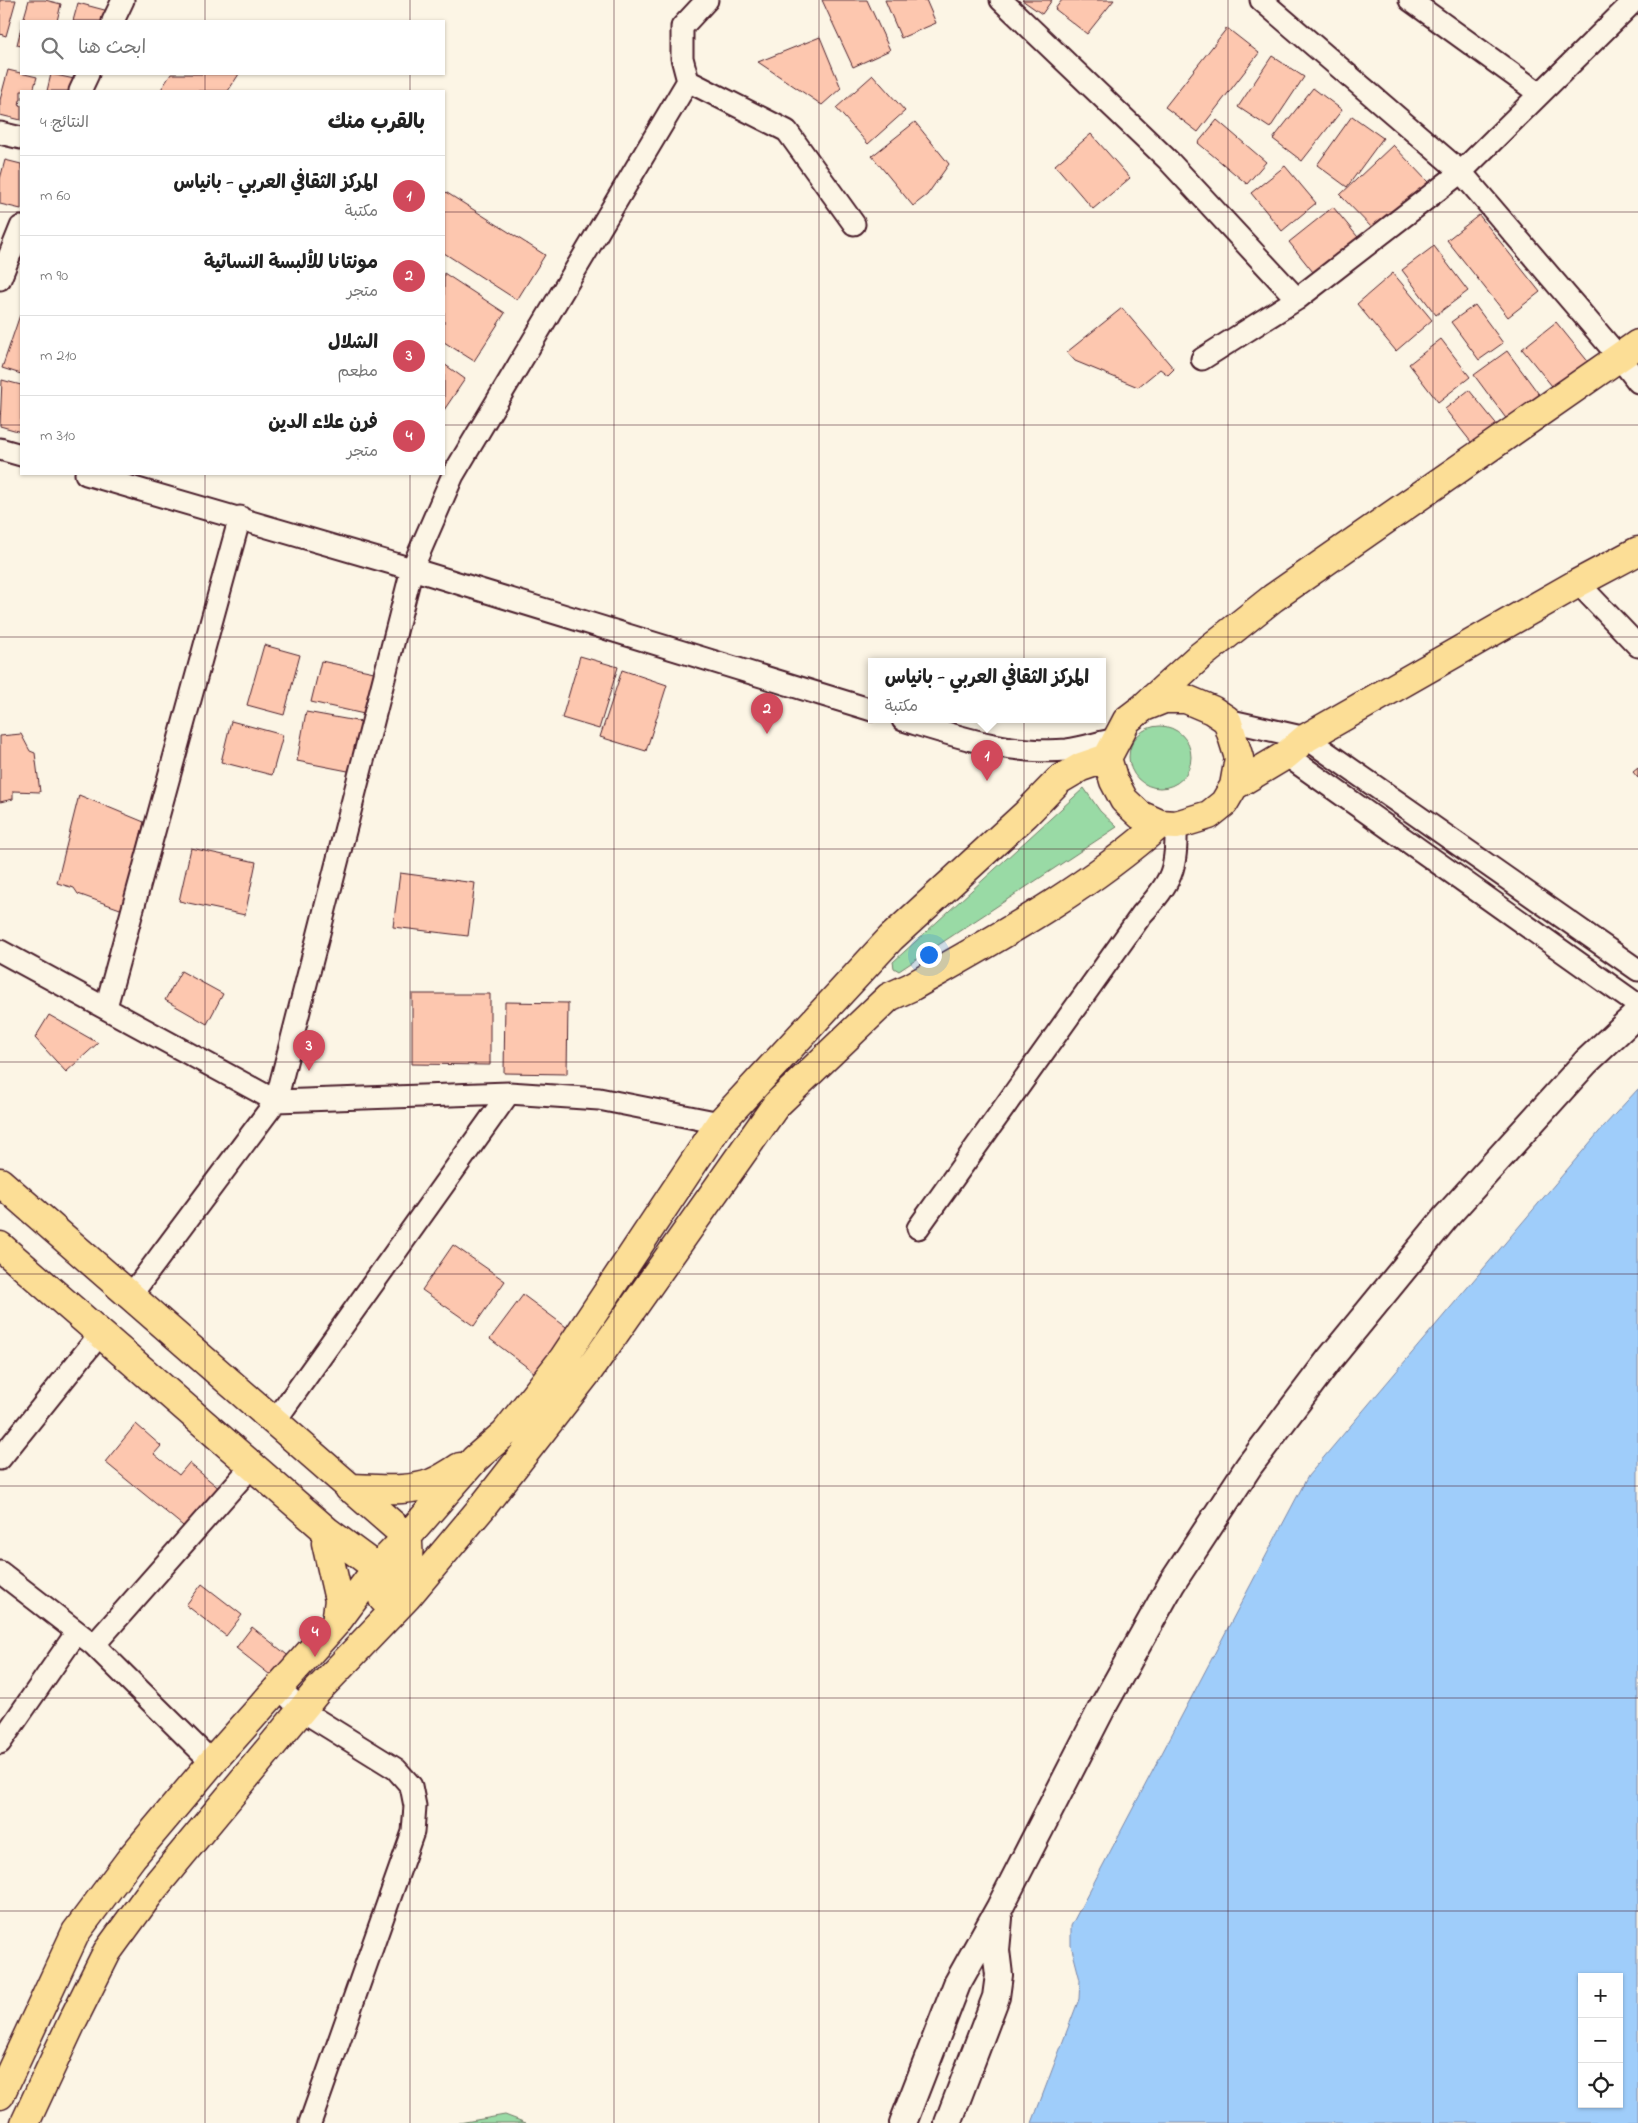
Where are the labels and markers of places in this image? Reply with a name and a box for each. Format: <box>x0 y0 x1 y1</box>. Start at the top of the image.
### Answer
pin: 2 <box>751 693 783 734</box>
pin: 1 <box>971 740 1003 781</box>
pin: 3 <box>293 1030 325 1071</box>
pin: 4 <box>299 1616 331 1657</box>

